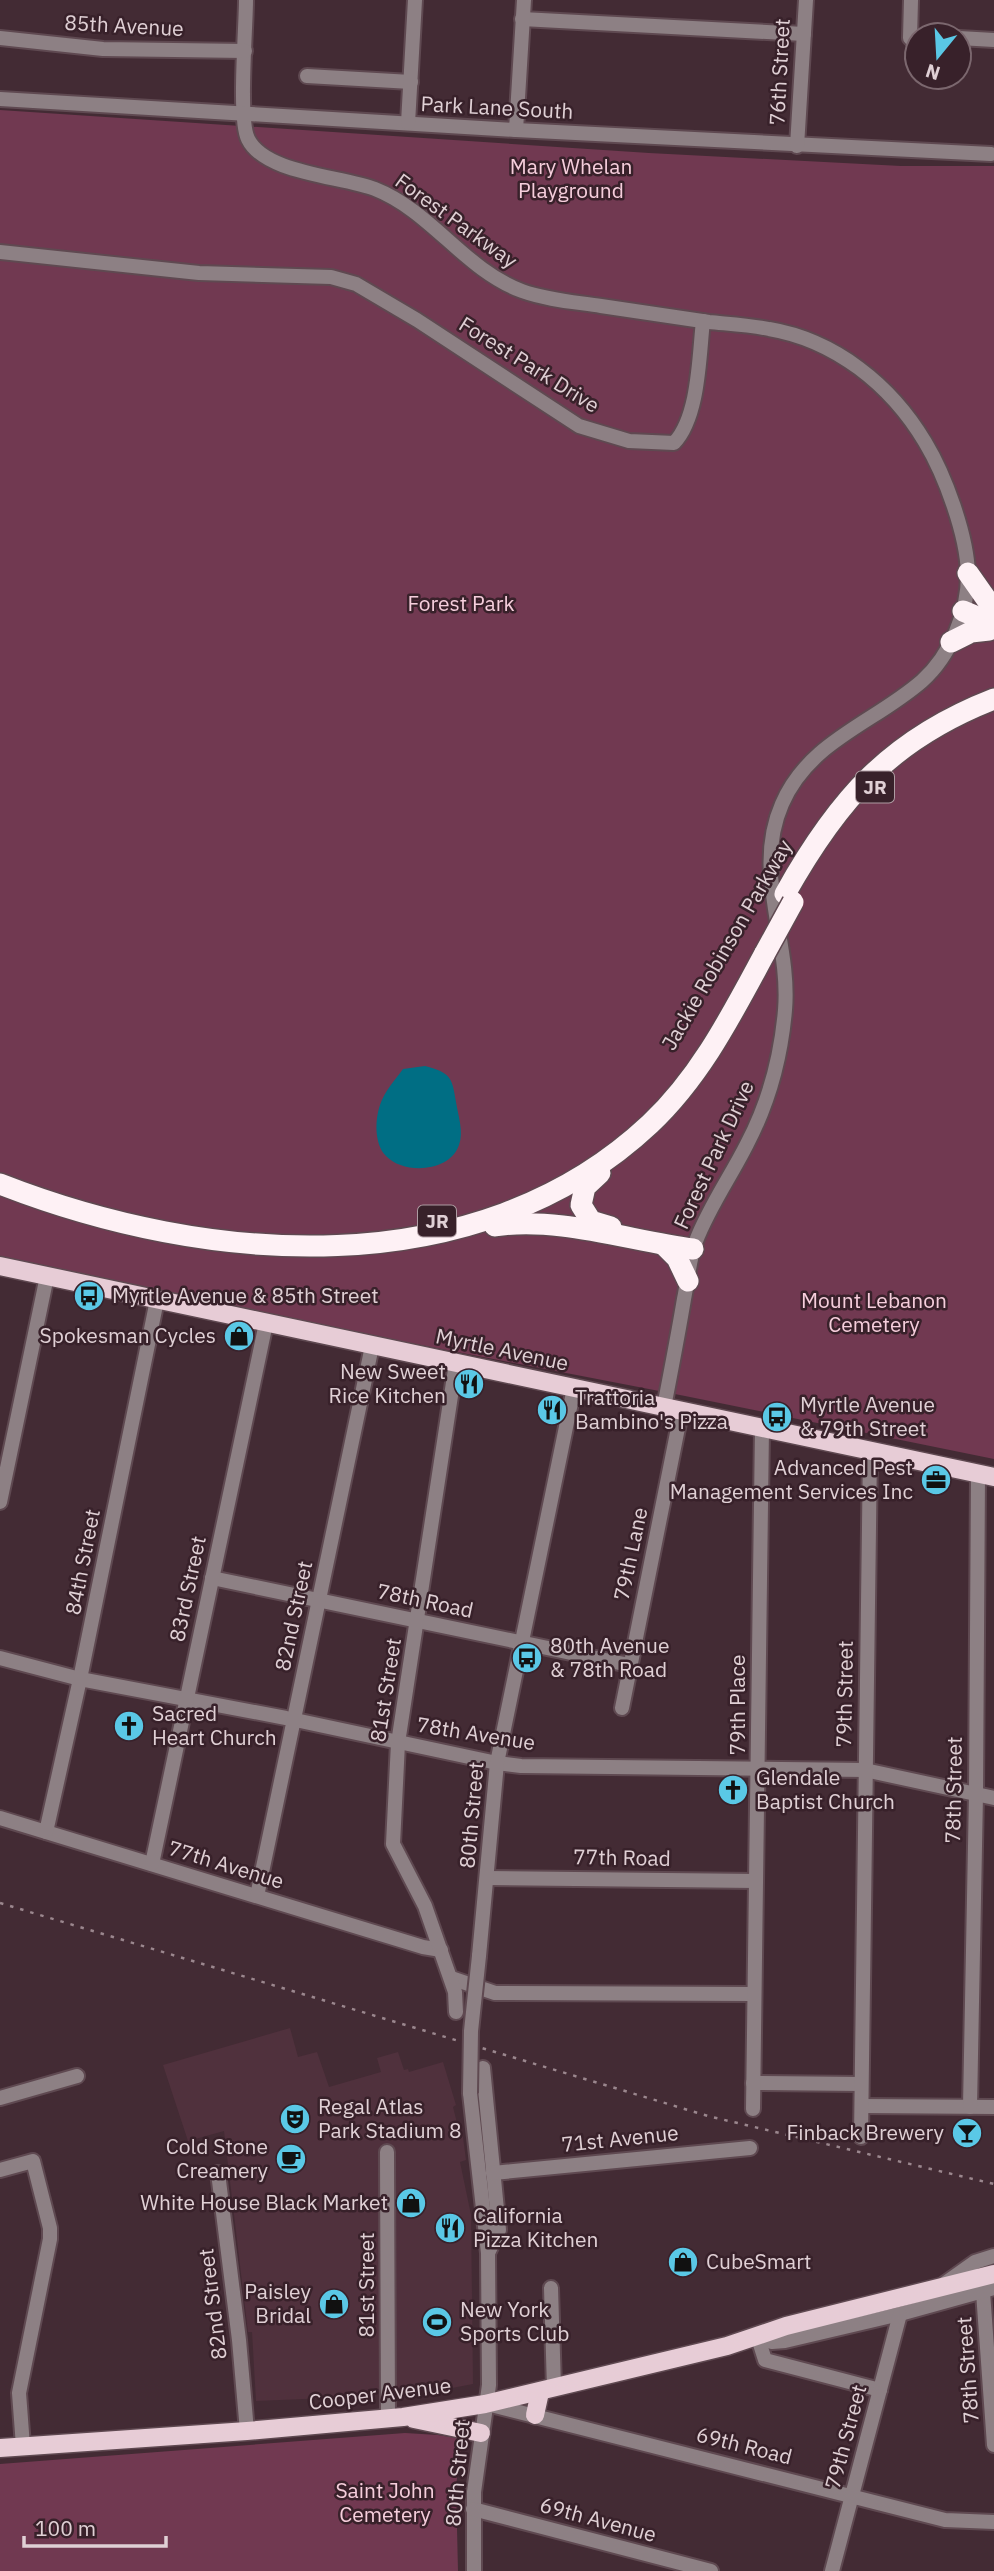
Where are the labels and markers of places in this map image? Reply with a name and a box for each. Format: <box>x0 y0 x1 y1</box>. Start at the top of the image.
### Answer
bus stop icon: Myrtle Avenue & 85th Street <box>72 1279 106 1313</box>
place label: Myrtle Avenue & 85th Street <box>112 1281 379 1309</box>
shop icon: Spokesman Cycles <box>222 1319 256 1353</box>
place label: Spokesman Cycles <box>40 1321 216 1349</box>
place label: New Sweet Rice Kitchen <box>329 1357 446 1409</box>
restaurant icon: New Sweet Rice Kitchen <box>452 1367 486 1401</box>
place label: Trattoria Bambino's Pizza <box>575 1383 728 1435</box>
place label: Myrtle Avenue & 79th Street <box>800 1390 935 1442</box>
restaurant icon: Trattoria Bambino's Pizza <box>535 1393 569 1427</box>
bus stop icon: Myrtle Avenue & 79th Street <box>760 1400 794 1434</box>
place label: Advanced Pest Management Services Inc <box>670 1453 913 1505</box>
office icon: Advanced Pest Management Services Inc <box>919 1463 953 1497</box>
place label: 80th Avenue & 78th Road <box>550 1631 670 1683</box>
bus stop icon: 80th Avenue & 78th Road <box>510 1641 544 1675</box>
place label: Sacred Heart Church <box>152 1699 277 1751</box>
church icon: Sacred Heart Church <box>112 1709 146 1743</box>
place label: Glendale Baptist Church <box>756 1763 895 1815</box>
church icon: Glendale Baptist Church <box>716 1773 750 1807</box>
place label: Regal Atlas Park Stadium 8 <box>318 2092 462 2144</box>
theatre icon: Regal Atlas Park Stadium 8 <box>278 2102 312 2136</box>
bar icon: Finback Brewery <box>950 2116 984 2150</box>
place label: Finback Brewery <box>786 2118 945 2146</box>
place label: Cold Stone Creamery <box>166 2132 269 2184</box>
cafe icon: Cold Stone Creamery <box>274 2142 308 2176</box>
shop icon: White House Black Market <box>394 2186 428 2220</box>
place label: White House Black Market <box>140 2188 388 2216</box>
place label: California Pizza Kitchen <box>473 2201 598 2253</box>
restaurant icon: California Pizza Kitchen <box>433 2211 467 2245</box>
shop icon: CubeSmart <box>666 2245 700 2279</box>
place label: CubeSmart <box>706 2247 811 2275</box>
place label: Paisley Bridal <box>244 2277 312 2329</box>
shop icon: Paisley Bridal <box>317 2287 351 2321</box>
place label: New York Sports Club <box>460 2295 569 2347</box>
sports icon: New York Sports Club <box>420 2305 454 2339</box>

